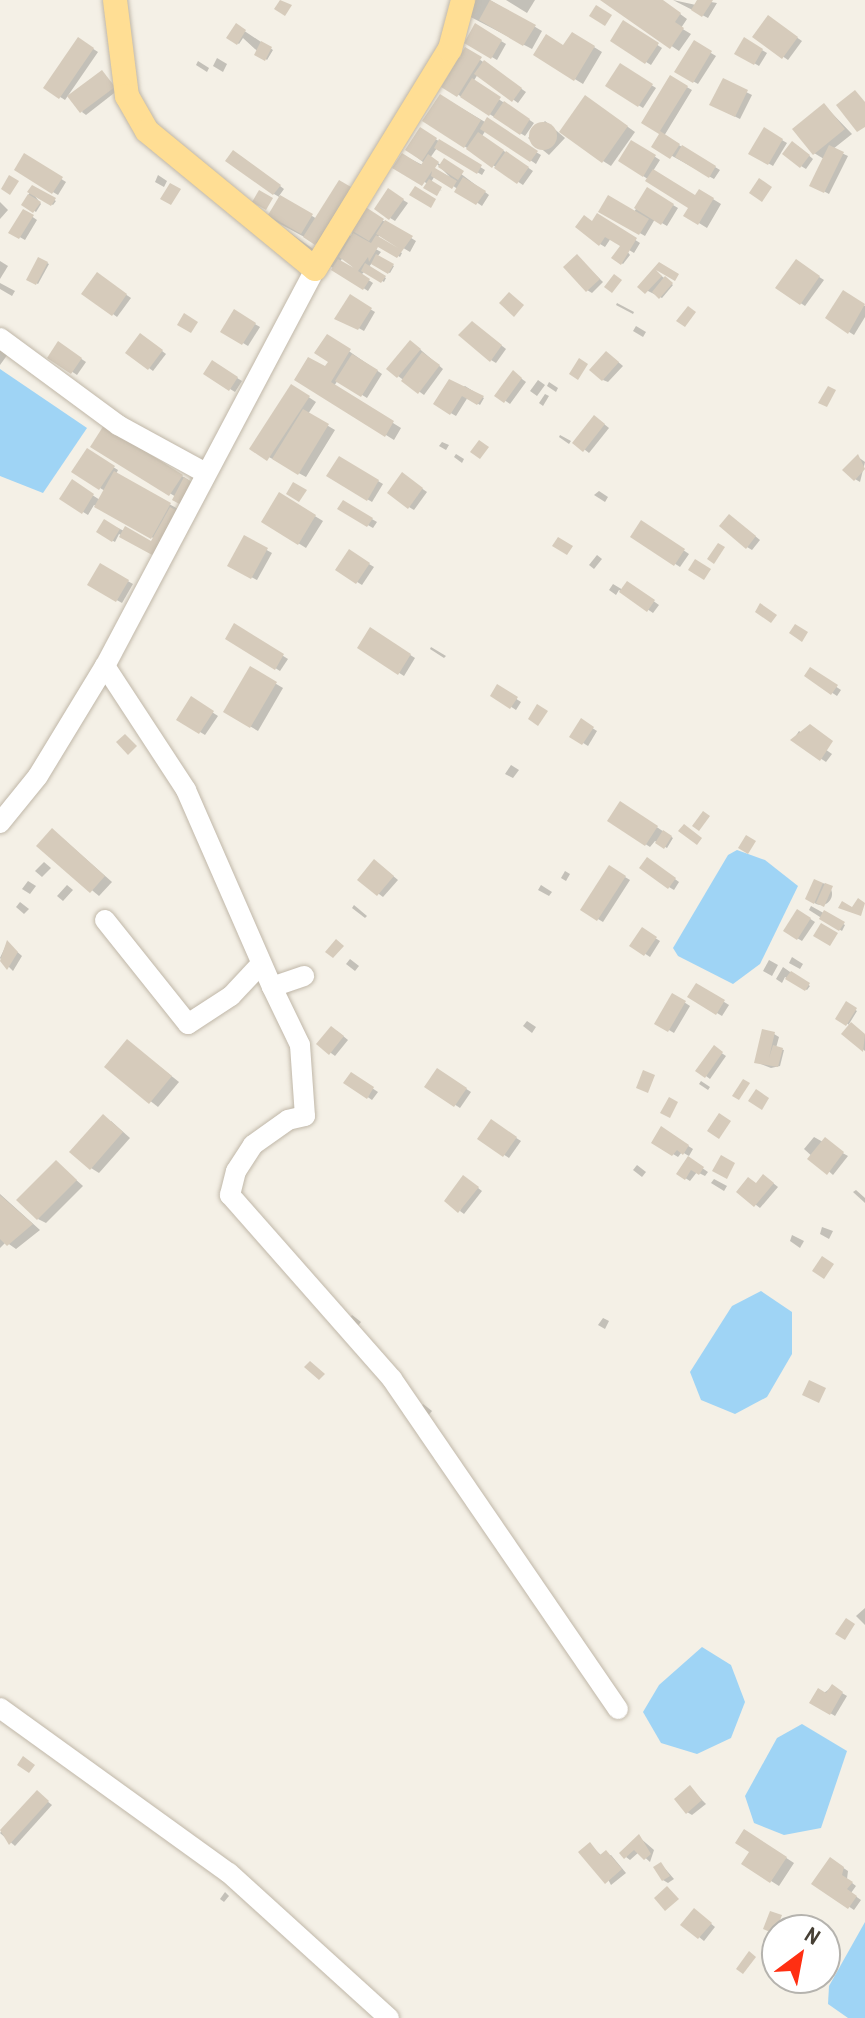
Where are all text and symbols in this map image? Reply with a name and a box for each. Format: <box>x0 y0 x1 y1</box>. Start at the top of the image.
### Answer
north arrow <box>761 1914 841 1994</box>
text: N <box>799 1919 826 1952</box>

